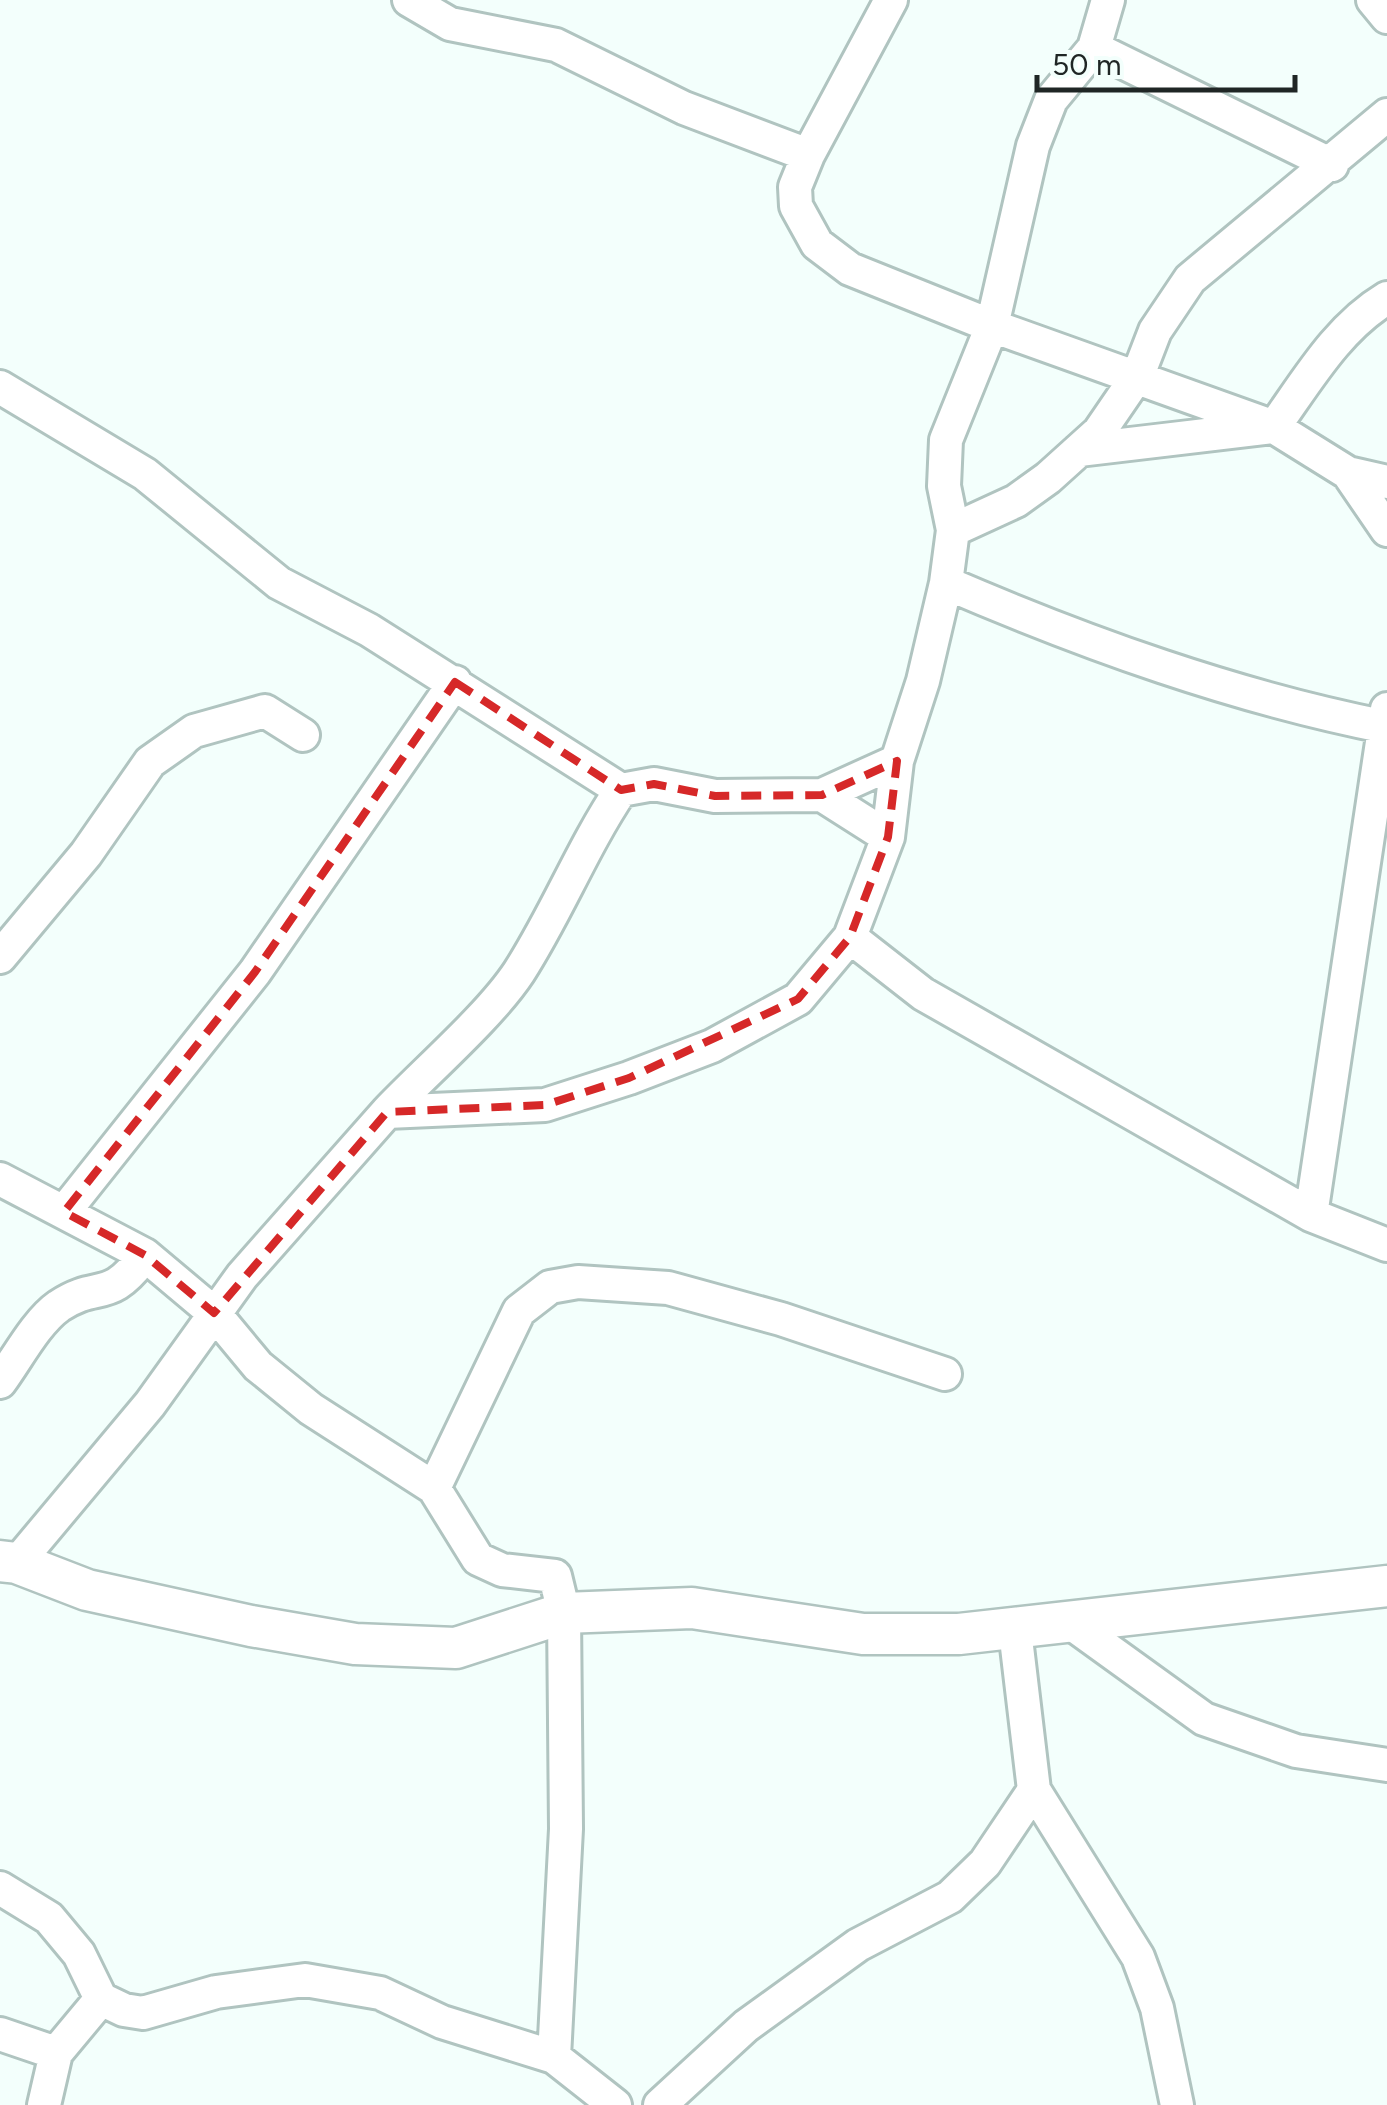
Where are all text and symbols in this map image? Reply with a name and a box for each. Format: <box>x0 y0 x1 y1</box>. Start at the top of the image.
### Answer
scale bar <box>1037 30 1294 92</box>
text: 50 m <box>1052 46 1121 83</box>

